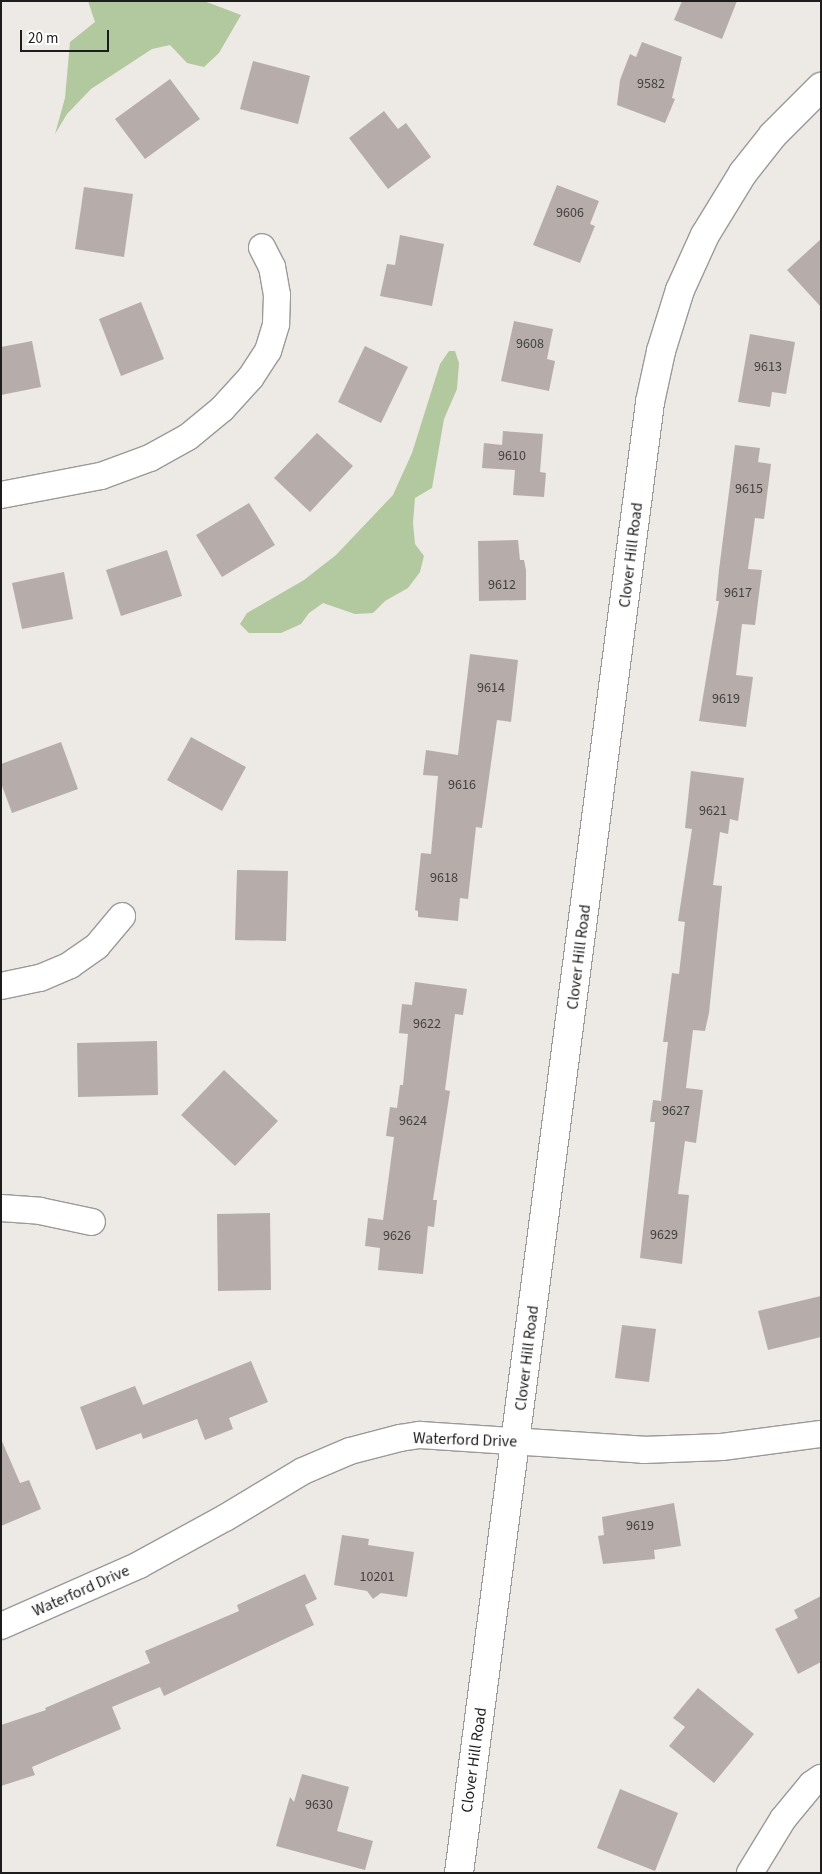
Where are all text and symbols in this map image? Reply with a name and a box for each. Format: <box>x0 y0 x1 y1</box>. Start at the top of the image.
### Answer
scale bar <box>22 20 111 52</box>
text: 20 m <box>28 28 58 49</box>
house number: 9582 <box>637 76 665 92</box>
house number: 9606 <box>556 205 584 221</box>
house number: 9608 <box>516 336 544 352</box>
house number: 9613 <box>754 359 782 375</box>
house number: 9610 <box>498 448 526 464</box>
house number: 9615 <box>735 481 763 497</box>
street label: Clover Hill Road <box>615 501 647 609</box>
house number: 9612 <box>488 577 516 593</box>
house number: 9617 <box>724 585 752 601</box>
house number: 9614 <box>477 680 505 696</box>
house number: 9619 <box>712 691 740 707</box>
house number: 9616 <box>448 777 476 793</box>
house number: 9621 <box>699 803 727 819</box>
house number: 9618 <box>430 870 458 886</box>
street label: Clover Hill Road <box>563 903 595 1011</box>
house number: 9622 <box>413 1016 441 1032</box>
house number: 9627 <box>662 1103 690 1119</box>
house number: 9624 <box>399 1113 427 1129</box>
house number: 9629 <box>650 1227 678 1243</box>
house number: 9626 <box>383 1228 411 1244</box>
street label: Clover Hill Road <box>511 1304 543 1412</box>
street label: Waterford Drive <box>413 1429 517 1451</box>
house number: 9619 <box>626 1518 654 1534</box>
street label: Waterford Drive <box>30 1561 132 1621</box>
house number: 10201 <box>360 1569 394 1585</box>
street label: Clover Hill Road <box>457 1706 491 1814</box>
house number: 9630 <box>305 1797 333 1813</box>

